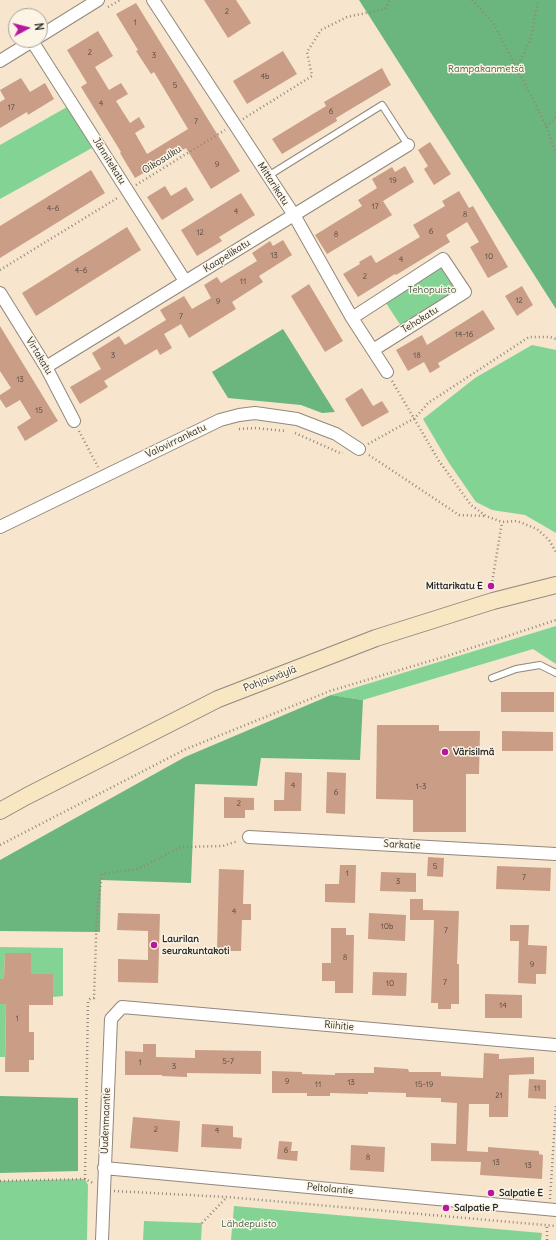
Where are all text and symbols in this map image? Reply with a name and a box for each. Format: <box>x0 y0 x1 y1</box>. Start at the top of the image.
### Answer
house number: 2 <box>225 7 229 17</box>
north arrow <box>8 8 48 48</box>
house number: 1 <box>133 18 137 28</box>
text: N <box>32 22 46 31</box>
house number: 2 <box>88 48 92 58</box>
house number: 3 <box>152 51 156 61</box>
park label: Rampakanmetsä <box>448 63 524 75</box>
house number: 4b <box>260 72 270 82</box>
house number: 5 <box>173 81 177 91</box>
house number: 4 <box>99 99 103 109</box>
house number: 17 <box>7 103 15 113</box>
house number: 6 <box>329 107 333 117</box>
house number: 7 <box>194 117 198 127</box>
street label: Jännitekatu <box>90 135 128 187</box>
street label: Oikosulku <box>140 143 184 177</box>
house number: 9 <box>215 160 219 170</box>
street label: Mittarikatu <box>255 160 291 208</box>
house number: 19 <box>389 176 397 186</box>
house number: 17 <box>371 202 379 212</box>
house number: 4-6 <box>47 204 59 214</box>
house number: 4 <box>234 207 238 217</box>
house number: 8 <box>463 210 467 220</box>
house number: 6 <box>429 227 433 237</box>
house number: 12 <box>196 228 204 238</box>
house number: 8 <box>334 230 338 240</box>
street label: Kaapelikatu <box>201 237 253 275</box>
house number: 13 <box>270 251 278 261</box>
house number: 10 <box>485 252 493 262</box>
house number: 4 <box>399 255 403 265</box>
house number: 4-6 <box>75 266 87 276</box>
house number: 2 <box>363 272 367 282</box>
house number: 11 <box>240 277 246 287</box>
park label: Tehopuisto <box>408 284 456 296</box>
house number: 12 <box>515 296 523 306</box>
house number: 9 <box>216 297 220 307</box>
street label: Tehokatu <box>399 304 441 336</box>
house number: 7 <box>179 312 183 322</box>
house number: 14-16 <box>455 330 473 340</box>
street label: Virtakatu <box>23 335 55 377</box>
house number: 3 <box>111 351 115 361</box>
house number: 18 <box>413 351 421 361</box>
house number: 13 <box>16 375 24 385</box>
house number: 15 <box>35 406 43 416</box>
street label: Valovirrankatu <box>144 421 208 461</box>
place label: Mittarikatu E <box>426 580 483 592</box>
marker: Mittarikatu E <box>486 581 496 591</box>
street label: Pohjoisväylä <box>242 663 298 695</box>
place label: Värisilmä <box>453 746 494 758</box>
marker: Värisilmä <box>440 747 450 757</box>
house number: 4 <box>291 781 295 791</box>
house number: 1-3 <box>416 782 426 792</box>
house number: 6 <box>334 788 338 798</box>
house number: 2 <box>237 799 241 809</box>
street label: Sarkatie <box>383 838 421 852</box>
house number: 5 <box>433 862 437 872</box>
house number: 1 <box>345 869 349 879</box>
house number: 7 <box>522 873 526 883</box>
house number: 3 <box>396 877 400 887</box>
house number: 4 <box>232 907 236 917</box>
house number: 10b <box>381 922 393 932</box>
house number: 7 <box>444 926 448 936</box>
place label: Laurilan seurakuntakoti <box>162 933 229 956</box>
marker: Laurilan seurakuntakoti <box>149 940 159 950</box>
house number: 8 <box>343 953 347 963</box>
house number: 9 <box>530 960 534 970</box>
house number: 7 <box>443 978 447 988</box>
house number: 10 <box>386 979 394 989</box>
house number: 14 <box>499 1001 507 1011</box>
house number: 1 <box>15 1014 19 1024</box>
street label: Riihitie <box>324 1019 354 1033</box>
house number: 5-7 <box>222 1057 234 1067</box>
house number: 1 <box>138 1058 142 1068</box>
house number: 3 <box>172 1062 176 1072</box>
house number: 9 <box>285 1077 289 1087</box>
house number: 13 <box>347 1078 355 1088</box>
house number: 11 <box>315 1080 321 1090</box>
house number: 15-19 <box>415 1080 433 1090</box>
house number: 11 <box>534 1084 540 1094</box>
street label: Uudenmaantie <box>99 1088 113 1154</box>
house number: 21 <box>495 1091 503 1101</box>
house number: 2 <box>154 1125 158 1135</box>
house number: 4 <box>215 1126 219 1136</box>
house number: 6 <box>284 1146 288 1156</box>
house number: 8 <box>366 1153 370 1163</box>
house number: 13 <box>492 1158 500 1168</box>
house number: 13 <box>524 1161 532 1171</box>
street label: Peltolantie <box>306 1181 354 1197</box>
place label: Salpatie E <box>499 1187 543 1199</box>
marker: Salpatie E <box>486 1188 496 1198</box>
place label: Salpatie P <box>454 1202 498 1214</box>
marker: Salpatie P <box>441 1203 451 1213</box>
park label: Lähdepuisto <box>221 1218 277 1230</box>

